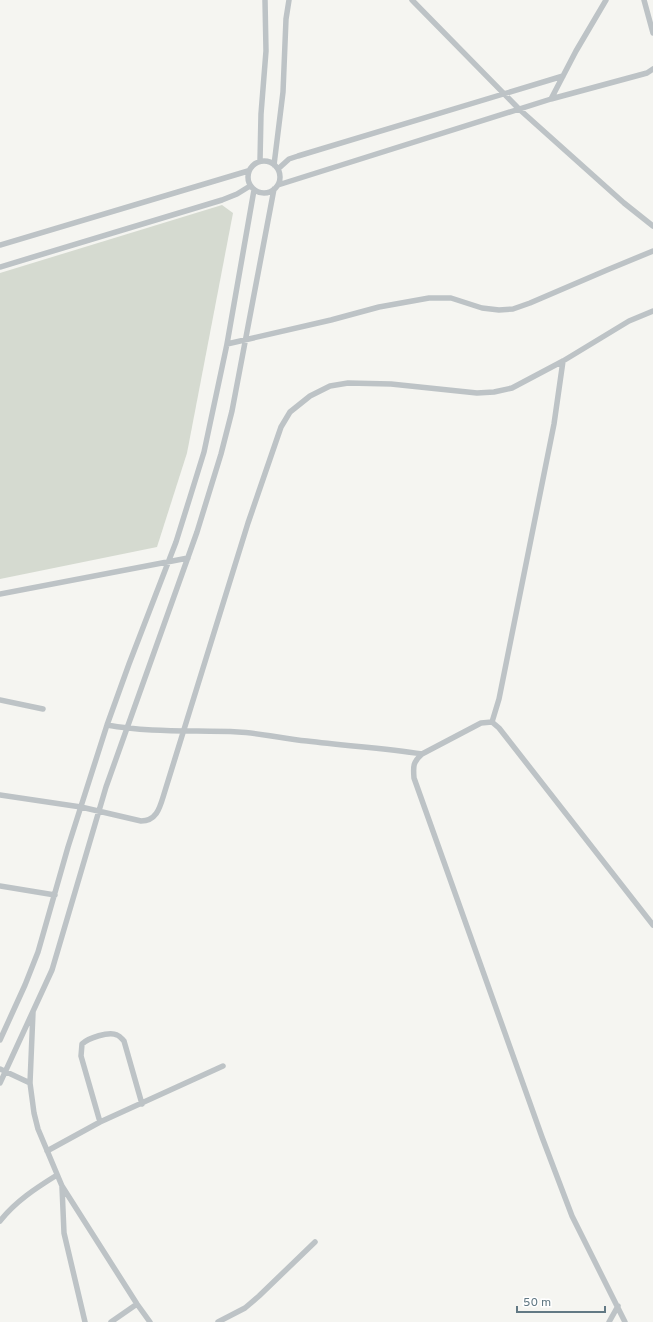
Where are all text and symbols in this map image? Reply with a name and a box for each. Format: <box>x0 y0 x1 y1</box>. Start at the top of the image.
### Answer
scale bar <box>517 1288 605 1314</box>
text: 50 m <box>523 1295 551 1311</box>

